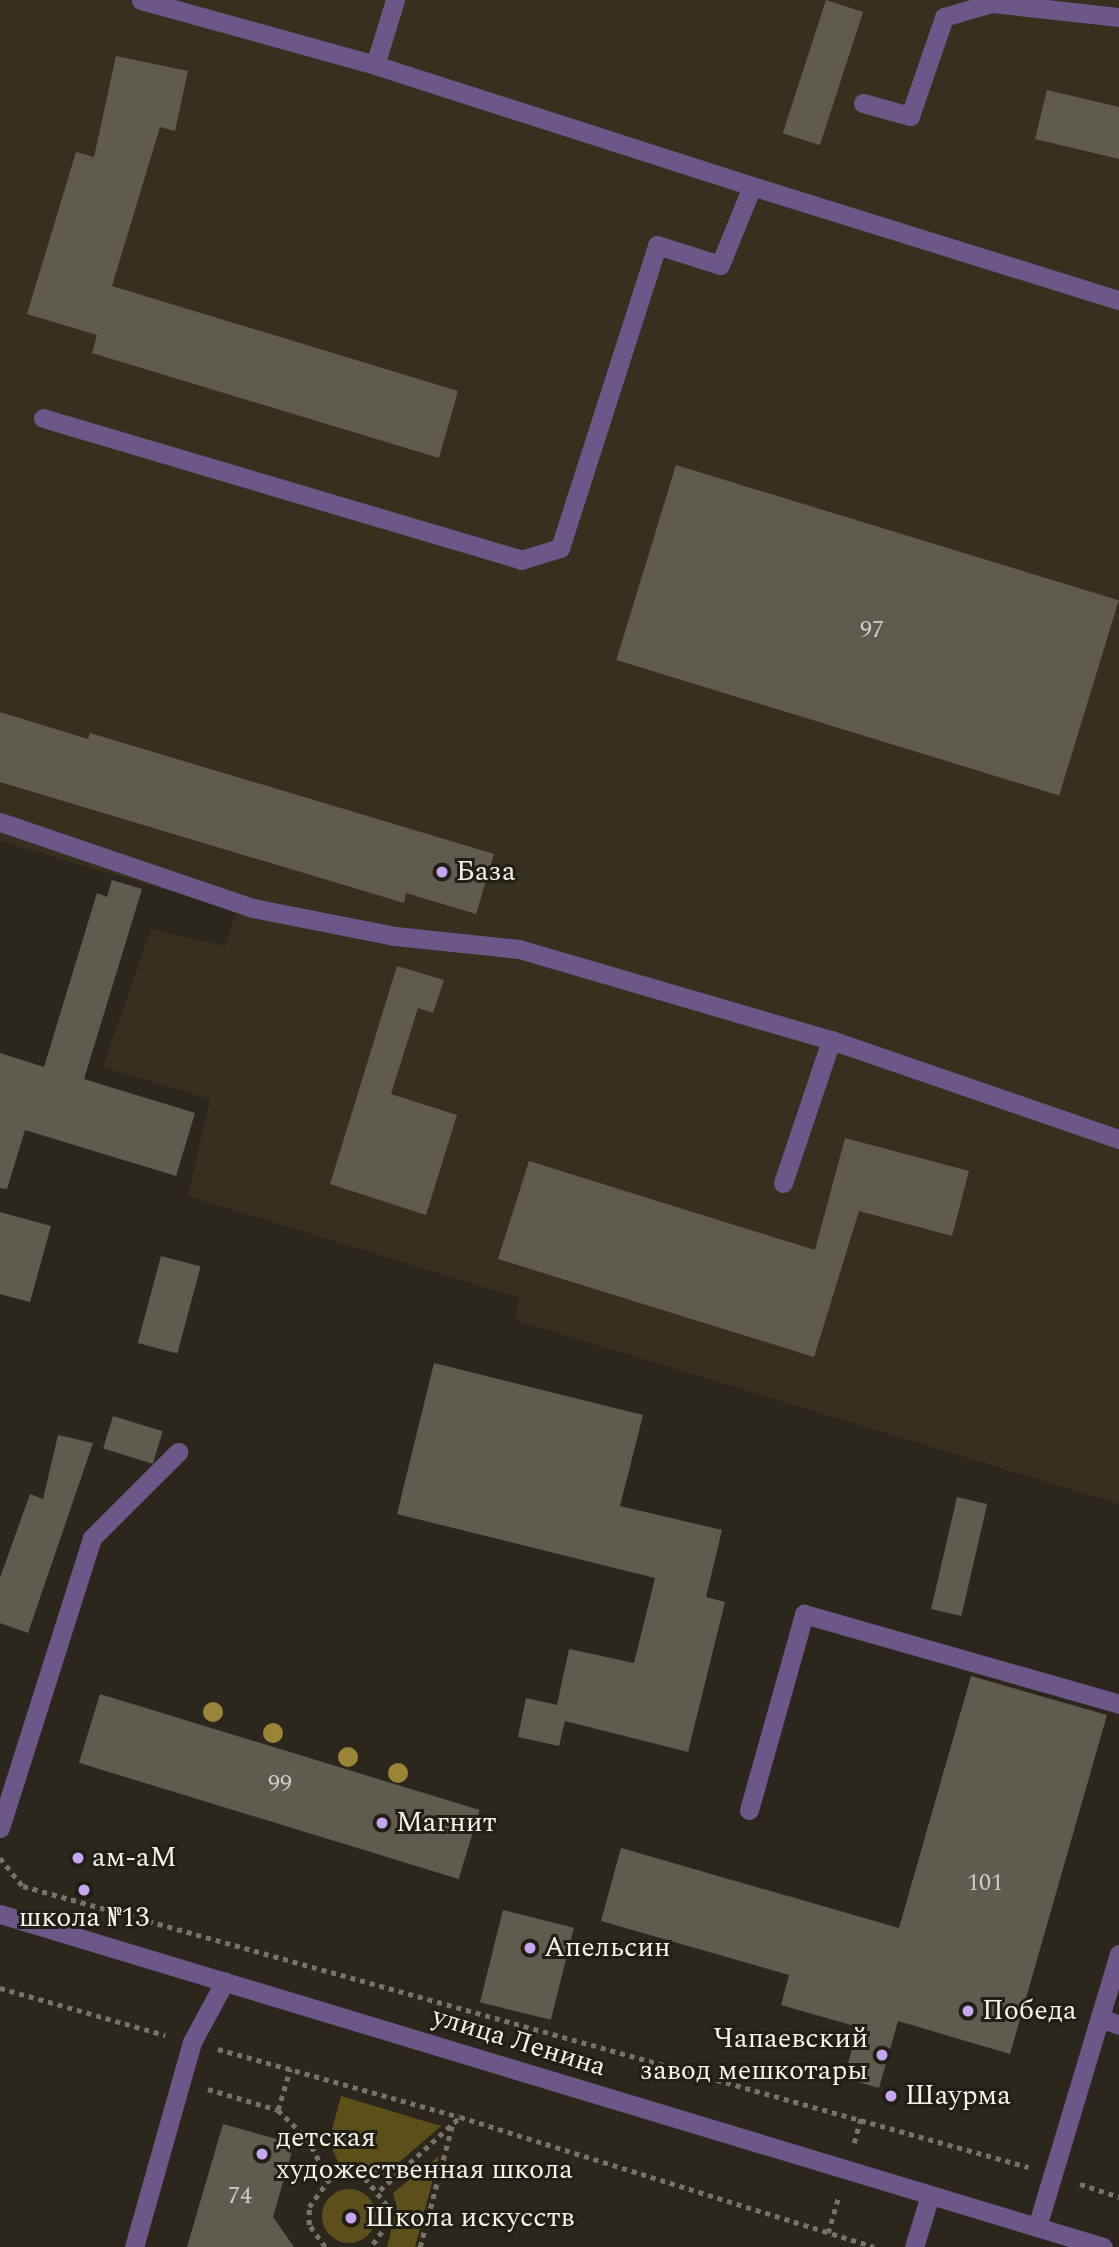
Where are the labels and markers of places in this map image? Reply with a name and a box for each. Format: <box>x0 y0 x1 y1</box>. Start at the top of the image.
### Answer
place label: База <box>456 855 516 889</box>
marker: База <box>434 864 450 880</box>
place label: Магнит <box>396 1806 496 1840</box>
marker: Магнит <box>374 1815 390 1831</box>
place label: ам-аМ <box>92 1841 177 1875</box>
marker: ам-аМ <box>70 1850 86 1866</box>
marker: школа №13 <box>76 1882 92 1898</box>
place label: школа №13 <box>19 1901 149 1935</box>
place label: Апельсин <box>544 1931 671 1965</box>
marker: Апельсин <box>522 1940 538 1956</box>
place label: Победа <box>982 1994 1077 2028</box>
marker: Победа <box>960 2003 976 2019</box>
place label: Чапаевский завод мешкотары <box>640 2022 868 2088</box>
marker: Чапаевский завод мешкотары <box>874 2047 890 2063</box>
place label: Шаурма <box>905 2079 1011 2113</box>
marker: Шаурма <box>883 2088 899 2104</box>
place label: детская художественная школа <box>276 2121 573 2187</box>
marker: детская художественная школа <box>254 2146 270 2162</box>
place label: Школа искусств <box>365 2201 574 2235</box>
marker: Школа искусств <box>343 2210 359 2226</box>

